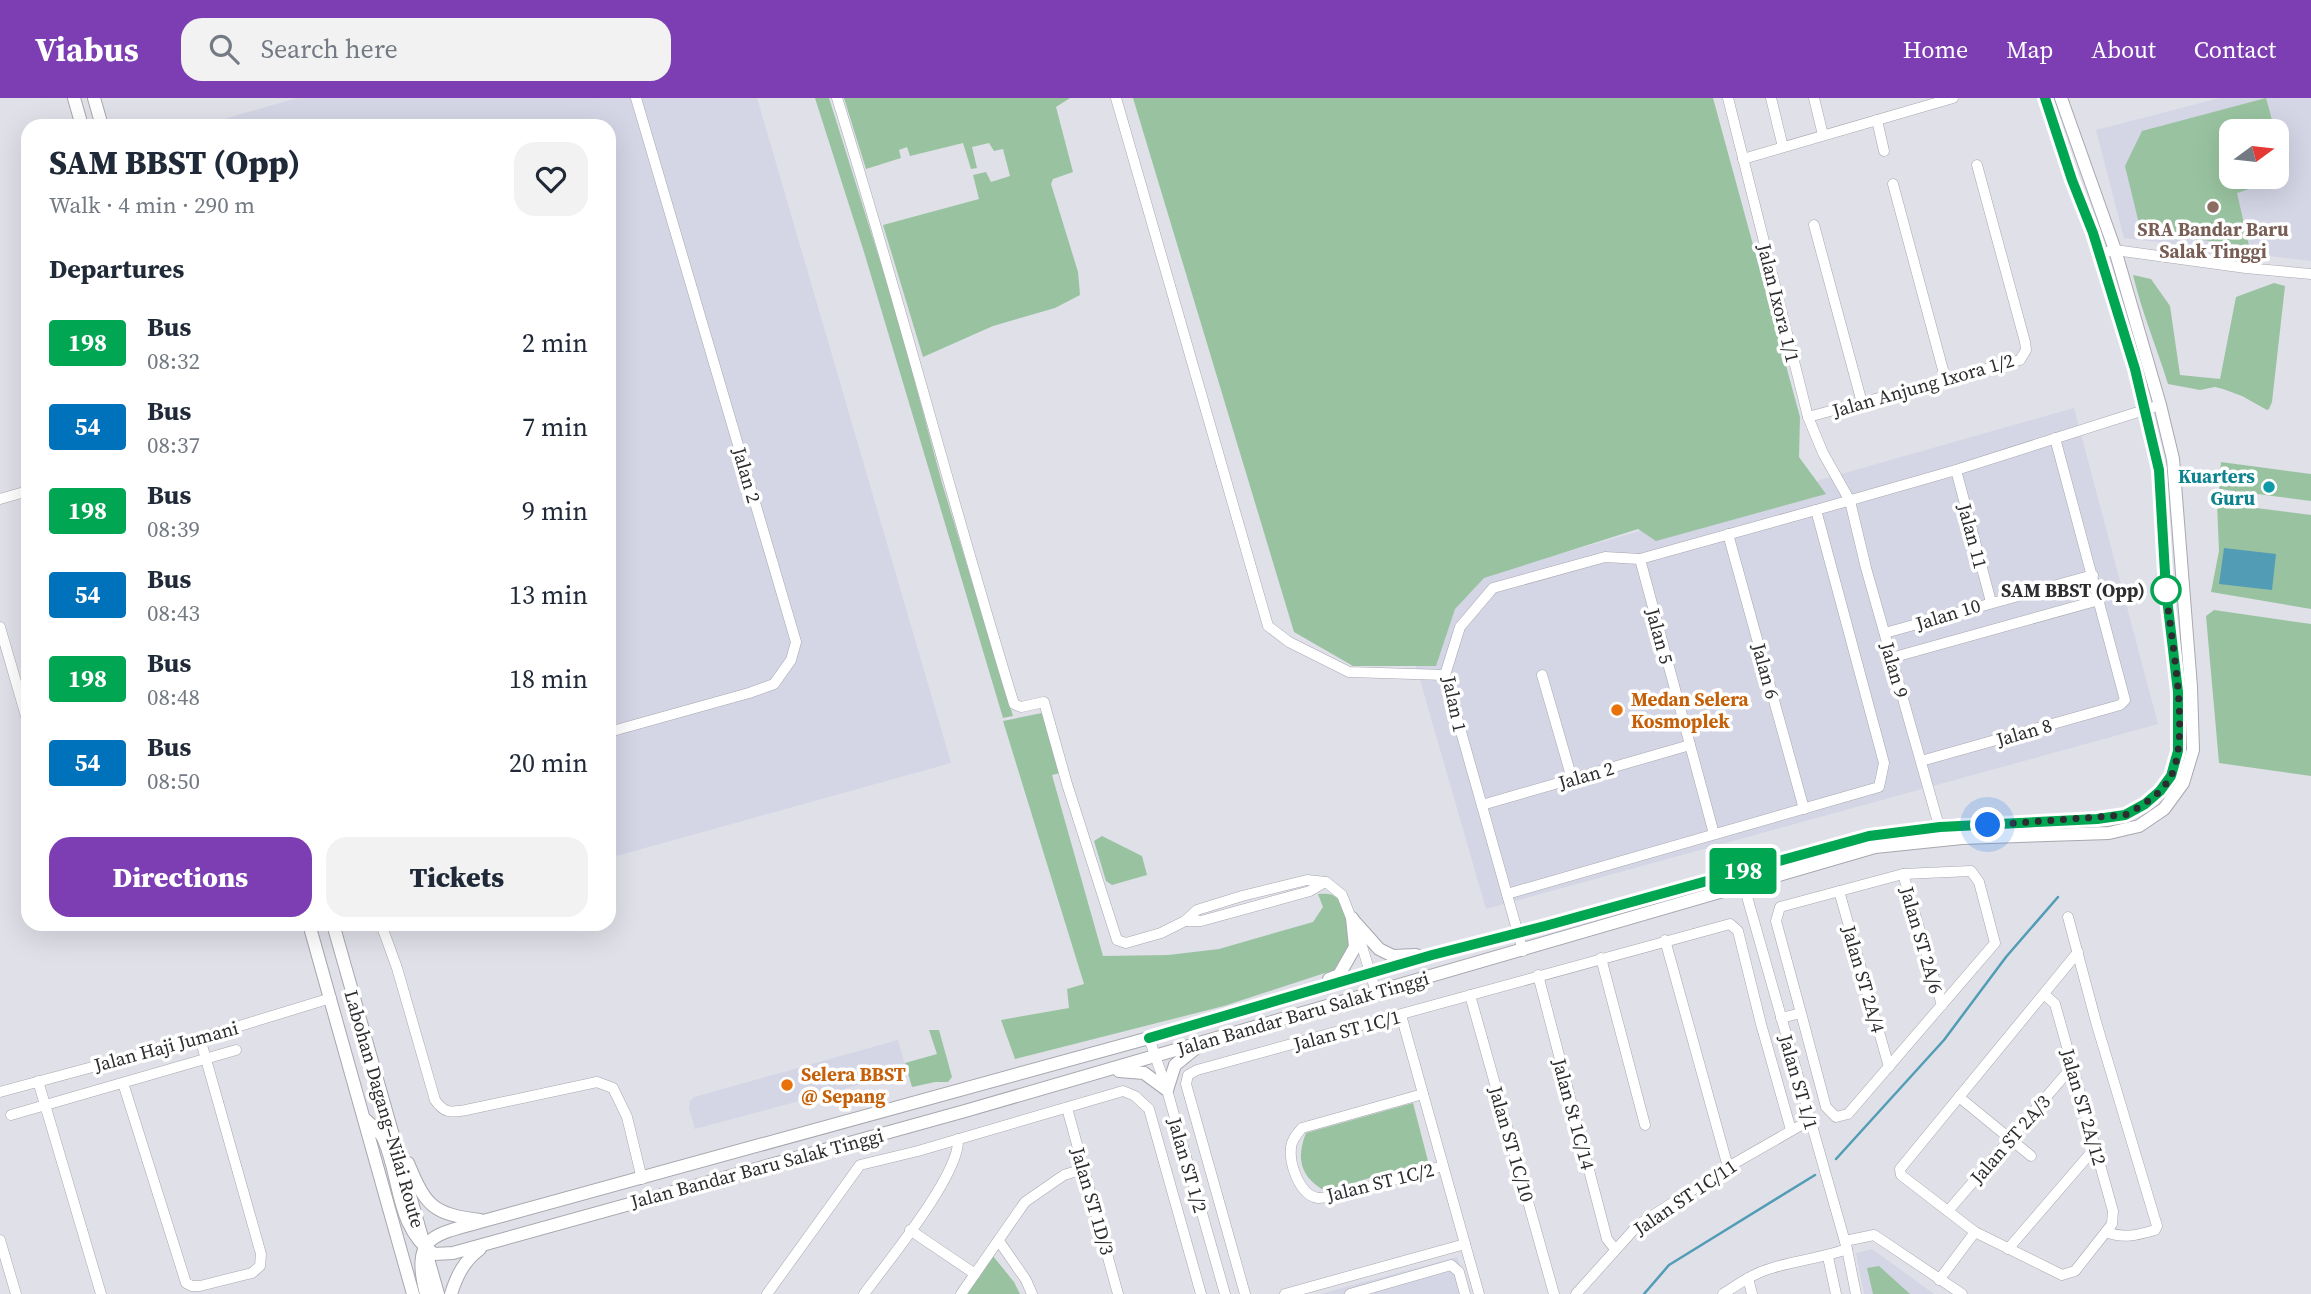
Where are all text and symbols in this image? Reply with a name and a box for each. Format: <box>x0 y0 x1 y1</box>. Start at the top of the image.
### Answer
search box <box>181 18 671 81</box>
text: Viabus <box>35 27 139 72</box>
icon: search <box>205 30 243 68</box>
text: Search here <box>261 31 398 67</box>
text: Home <box>1903 33 1968 66</box>
text: Map <box>2006 33 2053 66</box>
text: About <box>2091 33 2156 66</box>
text: Contact <box>2194 33 2276 66</box>
north arrow <box>2219 119 2289 189</box>
map controls <box>2219 119 2289 189</box>
text: SAM BBST (Opp) <box>49 140 300 185</box>
button: heart <box>514 142 588 216</box>
text: Walk · 4 min · 290 m <box>49 189 255 221</box>
marker: SRA Bandar Baru Salak Tinggi <box>2205 199 2221 215</box>
place label: SRA Bandar Baru Salak Tinggi <box>2137 216 2289 264</box>
street label: Jalan Ixora 1/1 <box>1751 240 1806 365</box>
text: Departures <box>49 251 184 287</box>
text: Bus <box>147 309 191 345</box>
text: 2 min <box>522 325 588 361</box>
text: 198 <box>68 326 107 359</box>
text: 08:32 <box>147 345 200 377</box>
street label: Jalan Anjung Ixora 1/2 <box>1828 347 2017 424</box>
text: Bus <box>147 393 191 429</box>
text: 7 min <box>522 409 588 445</box>
text: 54 <box>74 410 101 443</box>
text: 08:37 <box>147 429 200 461</box>
street label: Jalan 2 <box>726 443 767 506</box>
place label: Kuarters Guru <box>2178 463 2255 511</box>
text: Bus <box>147 477 191 513</box>
marker: Kuarters Guru <box>2261 479 2277 495</box>
text: 9 min <box>522 493 588 529</box>
text: 198 <box>68 494 107 527</box>
street label: Jalan 11 <box>1952 500 1994 571</box>
text: 08:39 <box>147 513 200 545</box>
text: Bus <box>147 561 191 597</box>
marker: SAM BBST (Opp) <box>2151 575 2181 605</box>
text: 13 min <box>509 577 588 613</box>
place label: SAM BBST (Opp) <box>2001 577 2145 603</box>
text: 54 <box>74 578 101 611</box>
street label: Jalan 10 <box>1912 592 1983 636</box>
text: 08:43 <box>147 597 200 629</box>
street label: Jalan 5 <box>1640 604 1680 667</box>
street label: Jalan 9 <box>1874 638 1915 701</box>
street label: Jalan 6 <box>1746 639 1786 702</box>
text: Bus <box>147 645 191 681</box>
text: 18 min <box>509 661 588 697</box>
text: 198 <box>68 662 107 695</box>
street label: Jalan 1 <box>1436 673 1474 734</box>
text: 08:48 <box>147 681 200 713</box>
place label: Medan Selera Kosmoplek <box>1631 686 1750 734</box>
marker: Medan Selera Kosmoplek <box>1609 702 1625 718</box>
street label: Jalan 8 <box>1992 712 2055 753</box>
text: Bus <box>147 729 191 765</box>
text: 20 min <box>509 745 588 781</box>
text: 54 <box>74 746 101 779</box>
street label: Jalan 2 <box>1554 755 1617 796</box>
text: 08:50 <box>147 765 200 797</box>
your location <box>1970 807 2005 842</box>
button: Directions <box>49 837 312 917</box>
button: Tickets <box>326 837 588 917</box>
line badge: 198 <box>1703 848 1783 894</box>
text: 198 <box>1723 854 1763 887</box>
street label: Jalan ST 2A/6 <box>1894 882 1950 997</box>
street label: Jalan ST 2A/4 <box>1836 921 1892 1036</box>
street label: Jalan Bandar Baru Salak Tinggi <box>1173 964 1432 1062</box>
street label: Labohan Dagang–Nilai Route <box>339 987 431 1231</box>
street label: Jalan ST 1C/1 <box>1290 1003 1403 1057</box>
street label: Jalan Haji Jumani <box>90 1014 241 1078</box>
street label: Jalan ST 1/1 <box>1773 1031 1825 1133</box>
street label: Jalan ST 2A/12 <box>2055 1045 2113 1168</box>
street label: Jalan St 1C/14 <box>1546 1055 1601 1173</box>
place label: Selera BBST @ Sepang <box>801 1061 906 1109</box>
marker: Selera BBST @ Sepang <box>779 1077 795 1093</box>
street label: Jalan ST 1C/10 <box>1483 1082 1541 1205</box>
street label: Jalan ST 2A/3 <box>1963 1089 2056 1190</box>
street label: Jalan ST 1/2 <box>1162 1114 1214 1216</box>
street label: Jalan Bandar Baru Salak Tinggi <box>627 1122 887 1215</box>
street label: Jalan ST 1D/3 <box>1065 1143 1121 1258</box>
street label: Jalan ST 1C/11 <box>1628 1153 1742 1242</box>
street label: Jalan ST 1C/2 <box>1323 1156 1436 1208</box>

